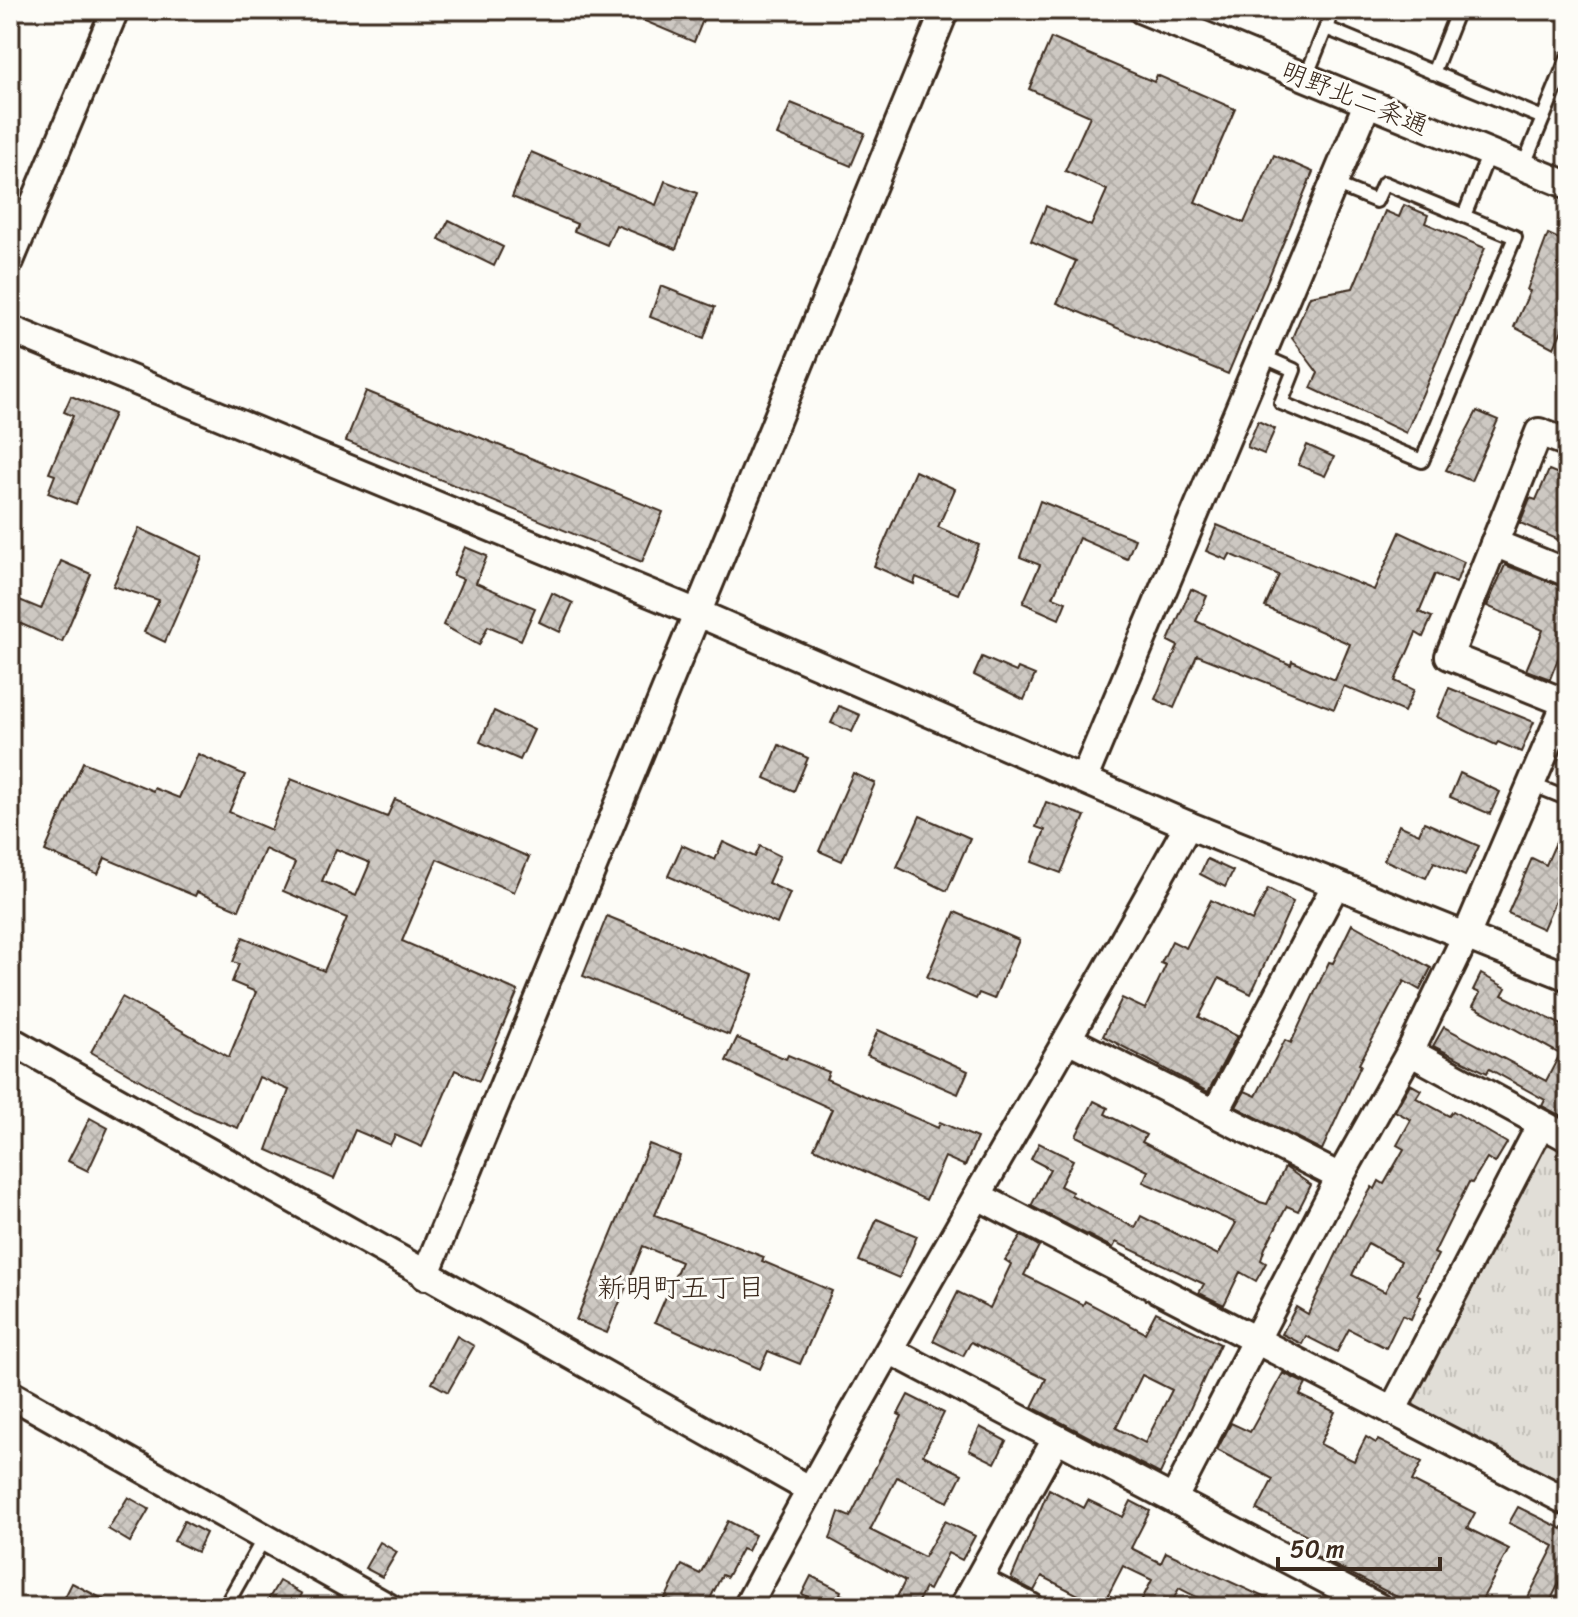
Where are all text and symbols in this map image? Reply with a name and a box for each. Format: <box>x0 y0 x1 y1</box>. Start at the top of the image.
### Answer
street label: 明野北二条通 <box>1274 47 1436 149</box>
district label: 新明町五丁目 <box>597 1263 765 1312</box>
scale bar <box>1278 1521 1440 1571</box>
text: 50 m <box>1290 1528 1345 1570</box>

